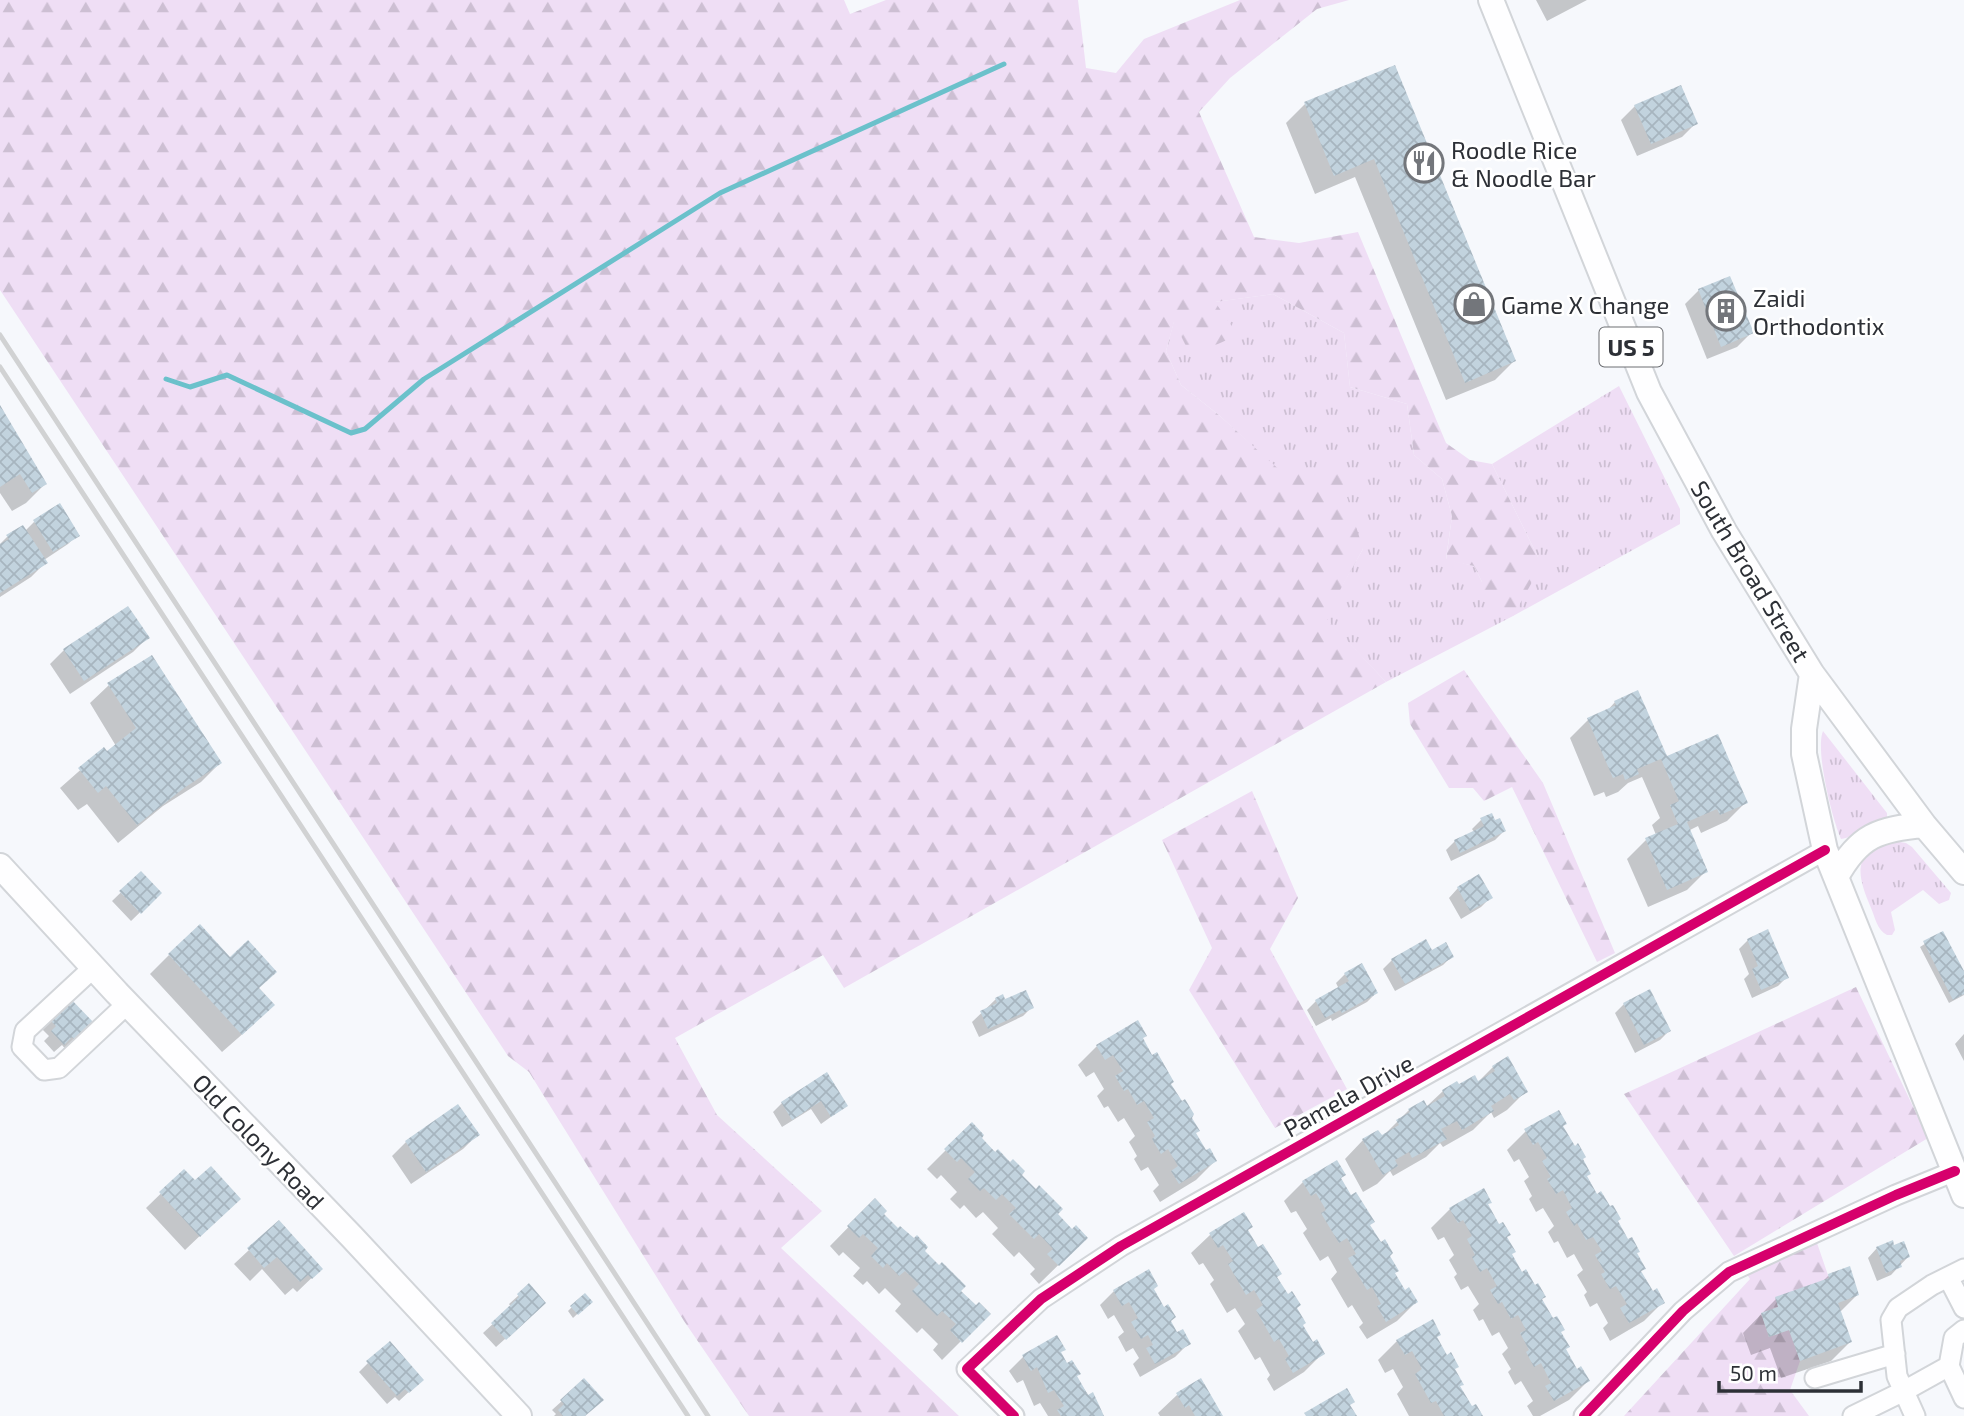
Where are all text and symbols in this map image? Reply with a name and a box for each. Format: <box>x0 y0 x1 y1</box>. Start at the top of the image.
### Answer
place label: Roodle Rice & Noodle Bar <box>1451 135 1596 192</box>
restaurant icon: Roodle Rice & Noodle Bar <box>1403 142 1445 184</box>
shop icon: Game X Change <box>1453 283 1495 325</box>
place label: Zaidi Orthodontix <box>1753 283 1885 340</box>
place label: Game X Change <box>1501 290 1669 319</box>
building icon: Zaidi Orthodontix <box>1705 290 1747 332</box>
road number: US 5 <box>1600 328 1662 366</box>
street label: South Broad Street <box>1686 475 1816 667</box>
street label: Pamela Drive <box>1278 1047 1418 1143</box>
street label: Old Colony Road <box>187 1067 331 1215</box>
scale bar <box>1719 1350 1861 1394</box>
text: 50 m <box>1730 1360 1777 1385</box>

